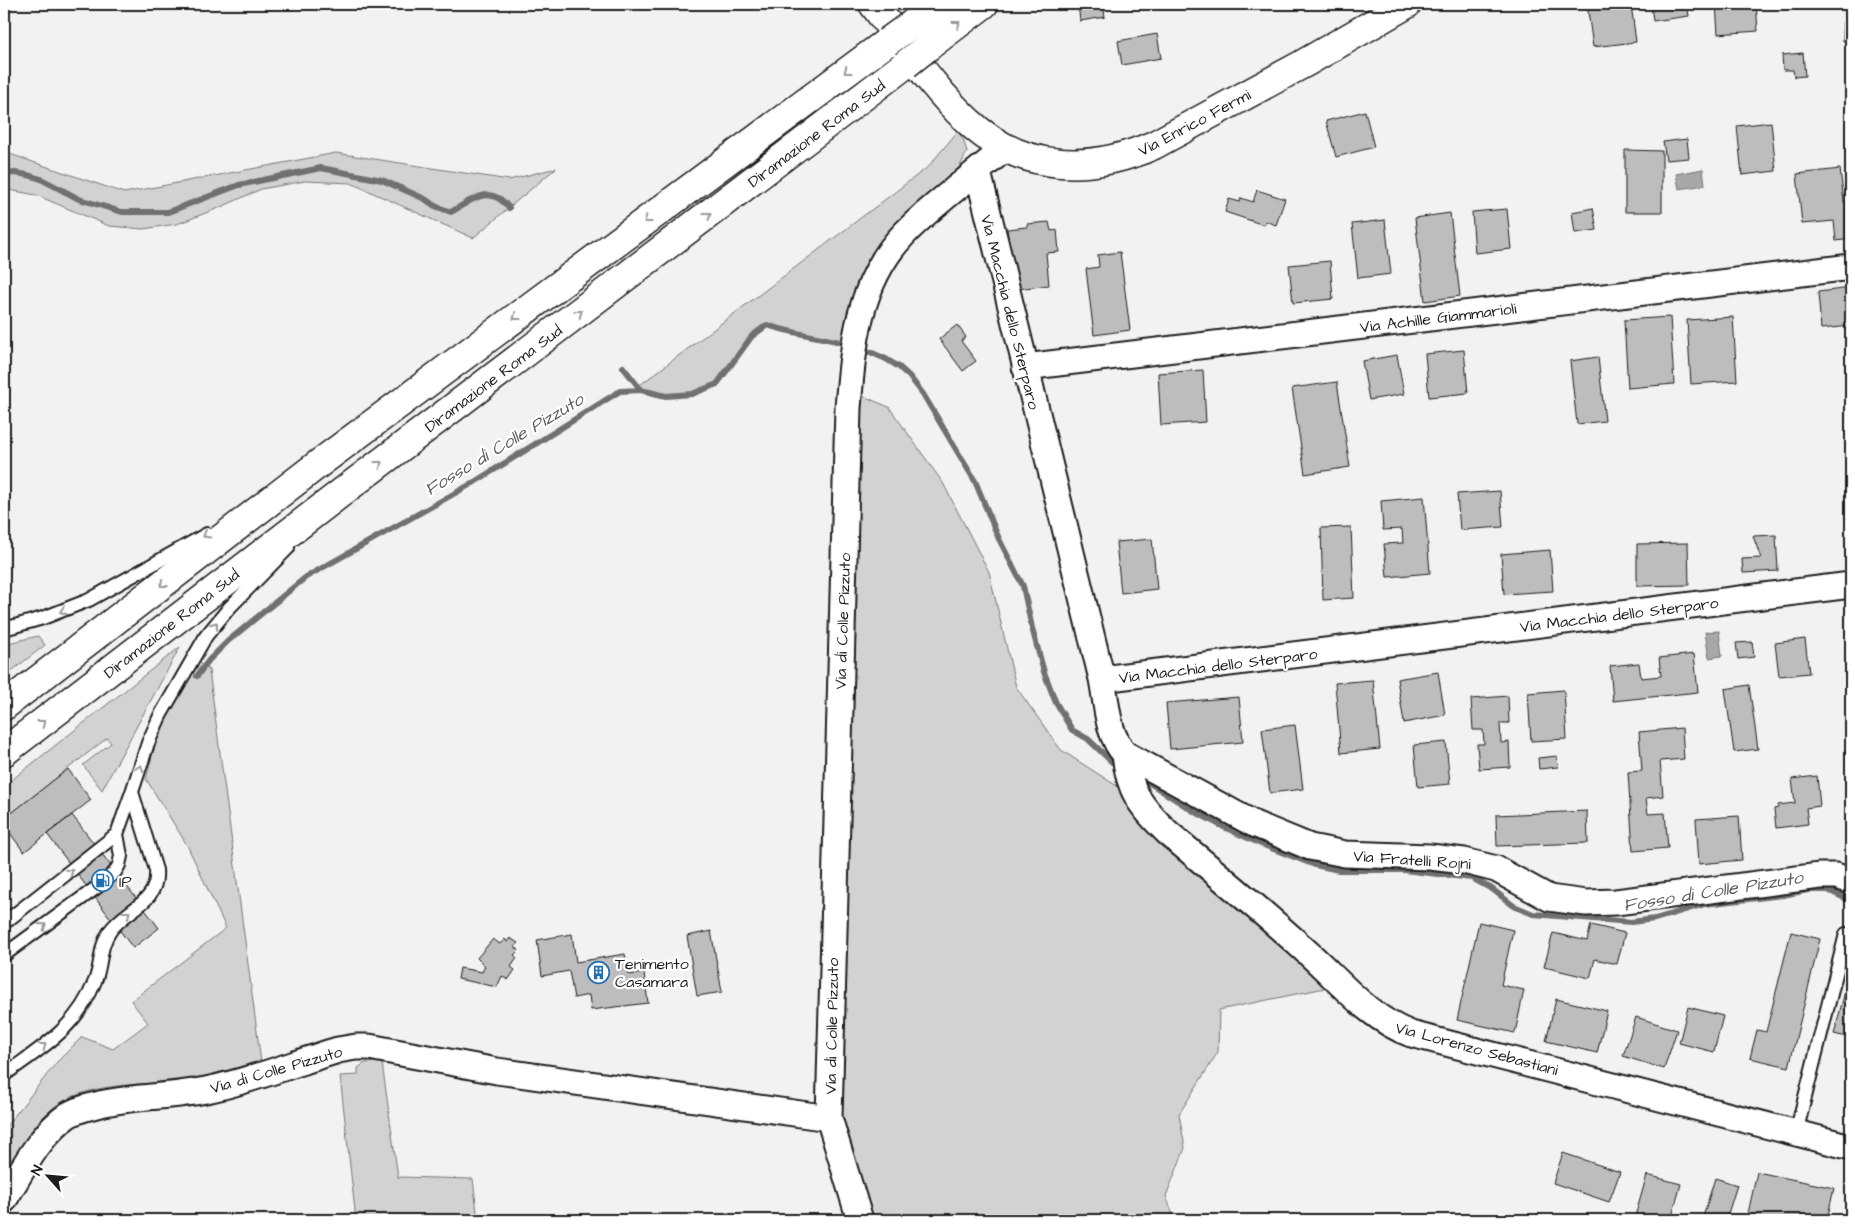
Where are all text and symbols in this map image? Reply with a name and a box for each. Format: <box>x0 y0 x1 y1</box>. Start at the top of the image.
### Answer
one-way arrow <box>951 22 960 30</box>
one-way arrow <box>844 65 853 75</box>
street label: Diramazione Roma Sud <box>743 75 890 193</box>
street label: Via Enrico Fermi <box>1134 84 1255 162</box>
one-way arrow <box>702 212 711 220</box>
street label: Via Macchia dello Sterparo <box>975 213 1045 412</box>
one-way arrow <box>644 215 653 223</box>
street label: Via Achille Giammarioli <box>1359 297 1518 339</box>
one-way arrow <box>573 310 583 319</box>
one-way arrow <box>512 311 522 320</box>
street label: Diramazione Roma Sud <box>420 320 567 438</box>
water label: Fosso di Colle Pizzuto <box>420 386 590 502</box>
one-way arrow <box>373 461 382 469</box>
one-way arrow <box>203 528 212 538</box>
street label: Via di Colle Pizzuto <box>830 552 856 690</box>
street label: Diramazione Roma Sud <box>99 564 244 684</box>
one-way arrow <box>160 578 169 586</box>
street label: Via Macchia dello Sterparo <box>1519 592 1720 638</box>
one-way arrow <box>59 605 68 615</box>
one-way arrow <box>209 622 217 631</box>
street label: Via Macchia dello Sterparo <box>1118 643 1319 689</box>
one-way arrow <box>36 720 45 728</box>
one-way arrow <box>134 765 144 773</box>
street label: Via Fratelli Rojni <box>1352 845 1472 875</box>
water label: Fosso di Colle Pizzuto <box>1622 865 1806 918</box>
one-way arrow <box>64 869 74 878</box>
fuel station icon: IP <box>91 869 115 893</box>
place label: IP <box>119 871 132 893</box>
one-way arrow <box>122 911 131 920</box>
one-way arrow <box>37 923 47 932</box>
place label: Tenimento Casamara <box>615 953 689 993</box>
street label: Via di Colle Pizzuto <box>820 958 844 1094</box>
building icon: Tenimento Casamara <box>587 960 611 984</box>
street label: Via Lorenzo Sebastiani <box>1393 1017 1561 1081</box>
street label: Via di Colle Pizzuto <box>208 1041 345 1099</box>
one-way arrow <box>37 1044 46 1052</box>
north arrow <box>22 1152 72 1202</box>
text: N <box>26 1162 48 1179</box>

